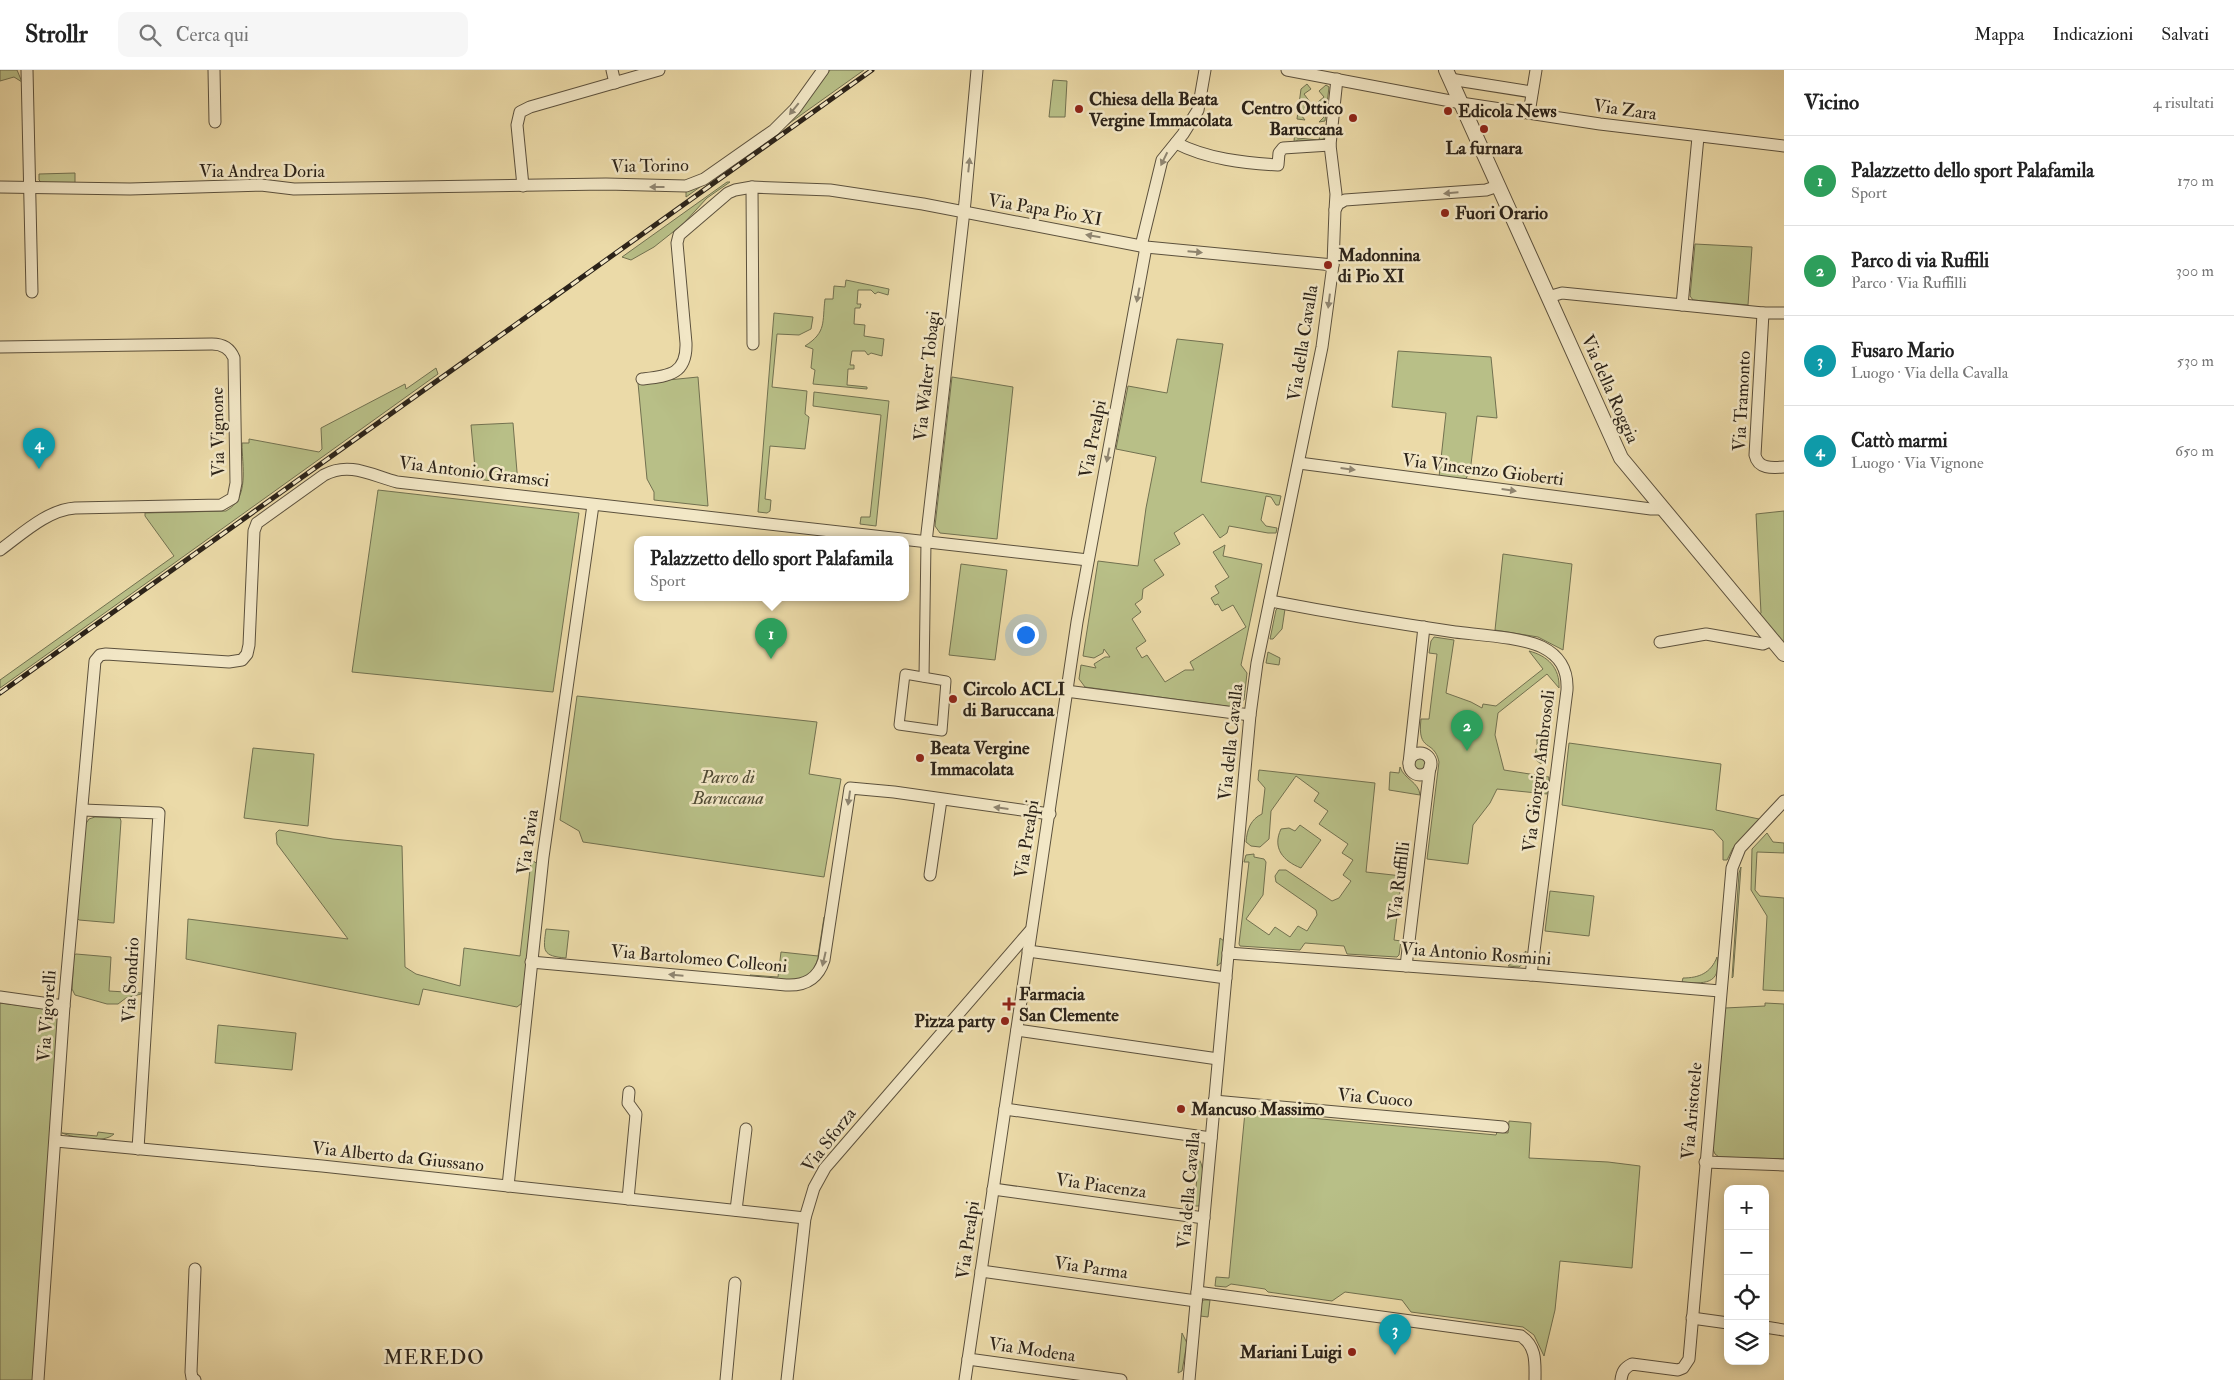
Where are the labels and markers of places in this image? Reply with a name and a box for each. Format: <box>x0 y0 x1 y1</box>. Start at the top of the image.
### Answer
place label: Chiesa della Beata Vergine Immacolata <box>1088 88 1233 132</box>
place label: Centro Ottico Baruccana <box>1241 97 1344 141</box>
place label: Edicola News <box>1458 100 1557 123</box>
marker: Chiesa della Beata Vergine Immacolata <box>1073 103 1085 115</box>
marker: Edicola News <box>1442 105 1454 117</box>
marker: Centro Ottico Baruccana <box>1347 112 1359 124</box>
marker: La furnara <box>1478 123 1490 135</box>
place label: La furnara <box>1446 137 1523 160</box>
place label: Fuori Orario <box>1455 202 1548 225</box>
marker: Fuori Orario <box>1439 207 1451 219</box>
place label: Madonnina di Pio XI <box>1337 244 1421 288</box>
marker: Madonnina di Pio XI <box>1322 259 1334 271</box>
pin: 4 <box>23 428 55 469</box>
pin: 1 <box>755 618 787 659</box>
place label: Circolo ACLI di Baruccana <box>963 678 1065 722</box>
marker: Circolo ACLI di Baruccana <box>947 693 959 705</box>
pin: 2 <box>1451 710 1483 751</box>
place label: Beata Vergine Immacolata <box>930 737 1030 781</box>
marker: Beata Vergine Immacolata <box>914 752 926 764</box>
place label: Farmacia San Clemente <box>1019 983 1119 1027</box>
marker: Farmacia San Clemente <box>1003 998 1015 1010</box>
place label: Pizza party <box>914 1010 996 1033</box>
marker: Pizza party <box>999 1015 1011 1027</box>
place label: Mancuso Massimo <box>1190 1098 1325 1121</box>
marker: Mancuso Massimo <box>1175 1103 1187 1115</box>
pin: 3 <box>1379 1314 1411 1355</box>
place label: Mariani Luigi <box>1239 1341 1342 1364</box>
marker: Mariani Luigi <box>1346 1346 1358 1358</box>

